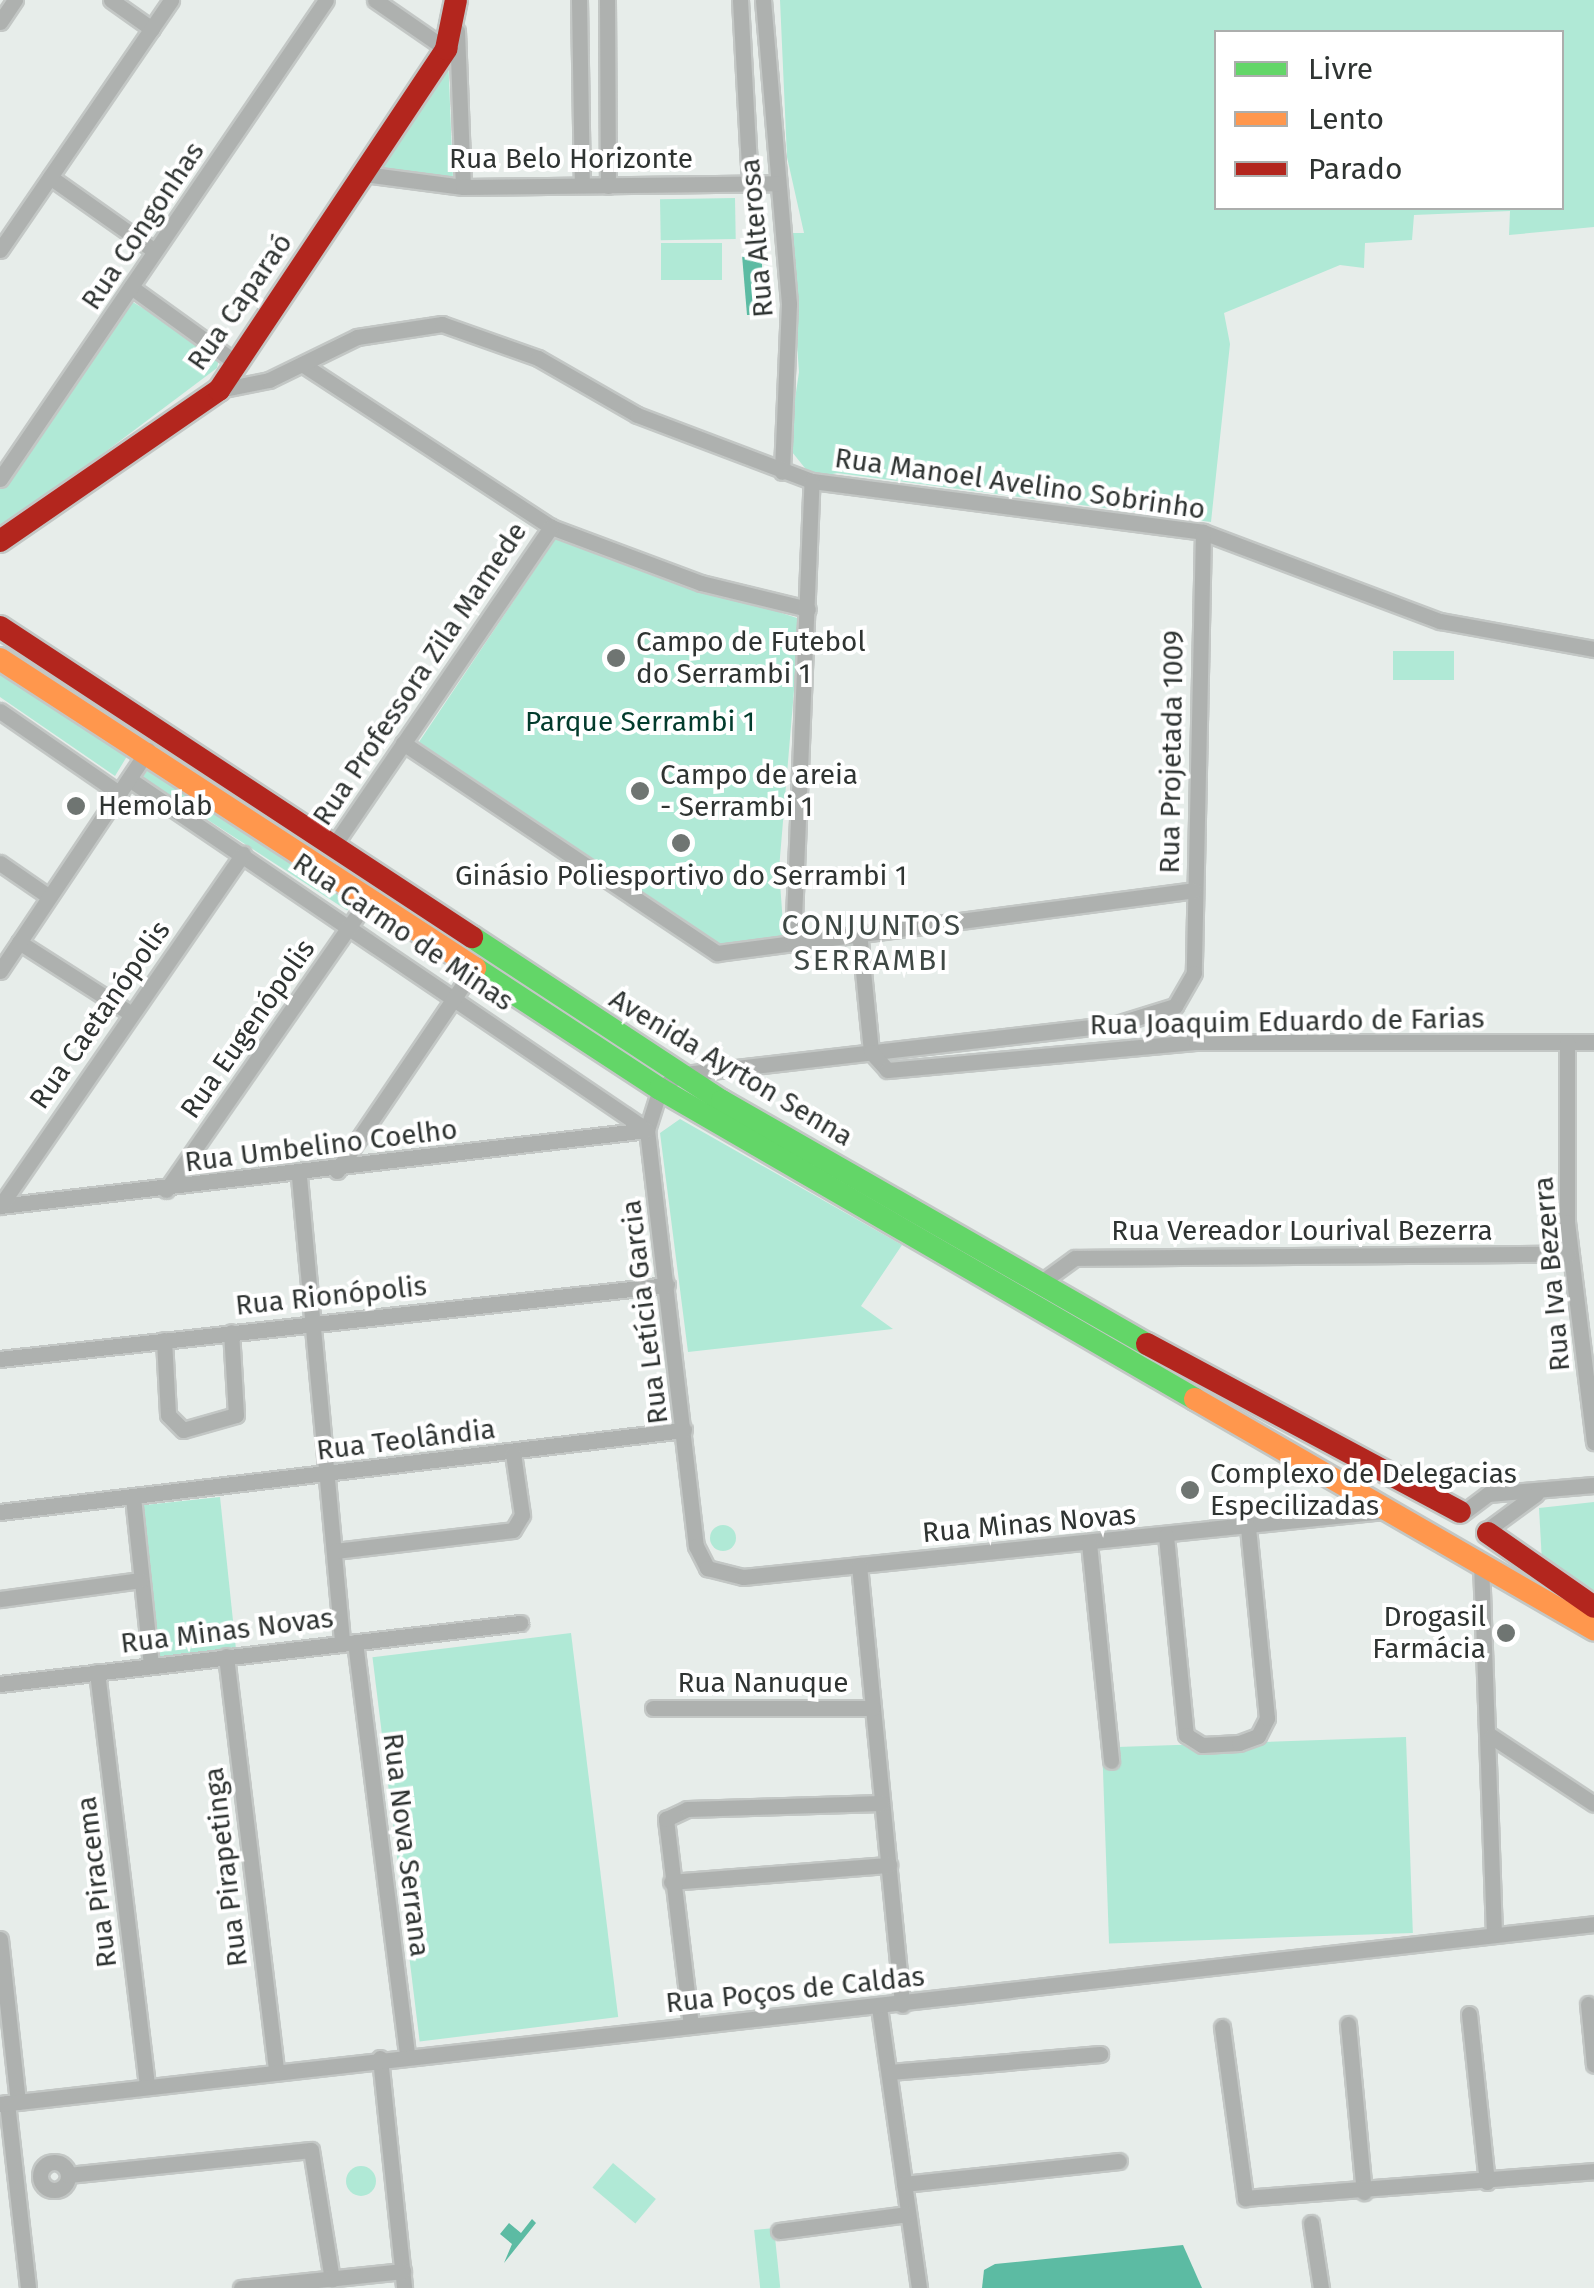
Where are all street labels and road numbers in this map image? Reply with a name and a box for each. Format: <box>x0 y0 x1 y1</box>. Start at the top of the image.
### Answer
street label: Rua Congonhas <box>75 136 211 316</box>
street label: Rua Belo Horizonte <box>449 142 693 176</box>
street label: Rua Alterosa <box>733 157 781 319</box>
street label: Rua Caparaó <box>180 227 300 377</box>
street label: Rua Manoel Avelino Sobrinho <box>833 441 1207 527</box>
street label: Rua Professora Zila Mamede <box>306 516 534 832</box>
street label: Rua Projetada 1009 <box>1153 630 1191 874</box>
street label: Rua Carmo de Minas <box>286 846 520 1018</box>
street label: Rua Caetanópolis <box>23 915 177 1115</box>
street label: Rua Eugenópolis <box>174 933 322 1125</box>
street label: Avenida Ayrton Senna <box>603 982 859 1154</box>
street label: Rua Joaquim Eduardo de Farias <box>1089 1002 1485 1042</box>
street label: Rua Umbelino Coelho <box>183 1113 459 1179</box>
street label: Rua Iva Bezerra <box>1527 1175 1577 1373</box>
street label: Rua Letícia Garcia <box>615 1198 675 1426</box>
street label: Rua Vereador Lourival Bezerra <box>1111 1214 1493 1248</box>
street label: Rua Rionópolis <box>234 1269 428 1323</box>
street label: Rua Teolândia <box>315 1412 497 1468</box>
street label: Rua Minas Novas <box>921 1498 1137 1550</box>
street label: Rua Minas Novas <box>119 1601 335 1661</box>
street label: Rua Nanuque <box>677 1666 849 1700</box>
street label: Rua Nova Serrana <box>376 1731 436 1959</box>
street label: Rua Pirapetinga <box>197 1765 255 1969</box>
street label: Rua Piracema <box>70 1794 124 1970</box>
street label: Rua Poços de Caldas <box>664 1960 926 2020</box>

